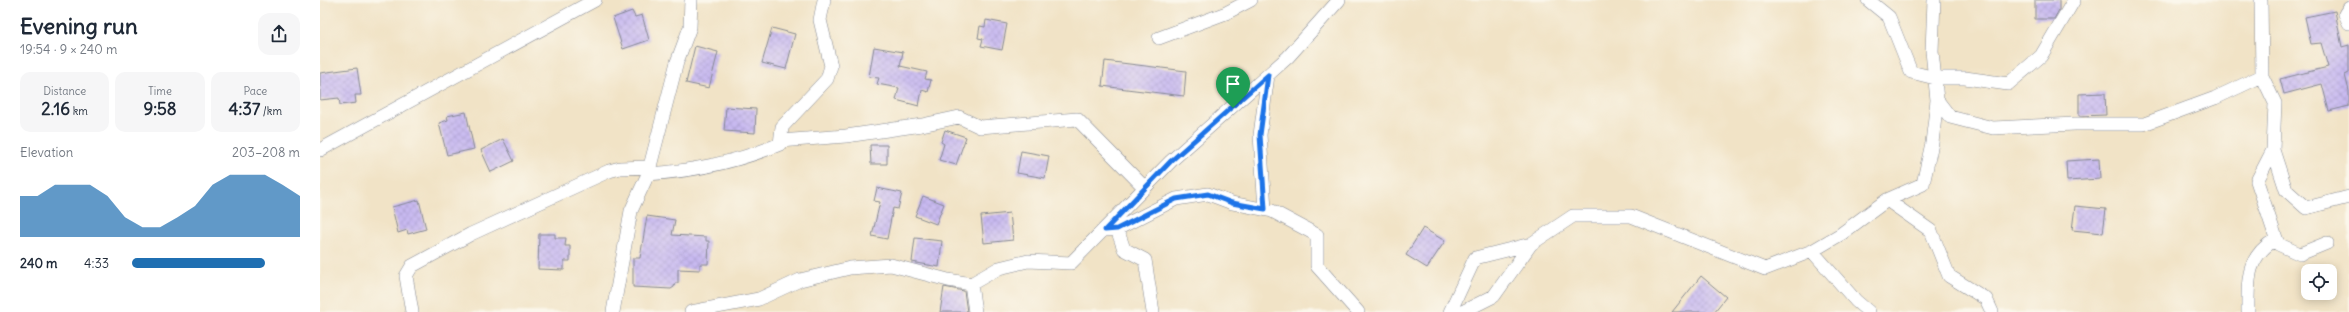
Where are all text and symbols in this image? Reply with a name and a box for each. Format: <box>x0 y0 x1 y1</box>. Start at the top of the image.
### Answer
text: Evening run <box>20 12 138 40</box>
button: share <box>258 13 300 55</box>
text: 19:54 · 9 × 240 m <box>20 41 117 58</box>
pin <box>1216 67 1250 108</box>
icon: arrive <box>1222 73 1244 95</box>
text: Distance <box>43 84 86 98</box>
text: Time <box>148 84 172 98</box>
text: Pace <box>243 84 267 98</box>
text: 2.16 <box>41 98 70 120</box>
text: 9:58 <box>143 98 177 120</box>
text: 4:37 <box>229 98 260 120</box>
text: km <box>70 104 88 118</box>
text: /km <box>260 104 282 118</box>
text: Elevation <box>20 144 73 161</box>
text: 203–208 m <box>232 144 300 161</box>
text: 240 m <box>20 255 57 272</box>
text: 4:33 <box>84 255 109 272</box>
map controls <box>2301 264 2337 300</box>
button: locate <box>2301 264 2337 300</box>

